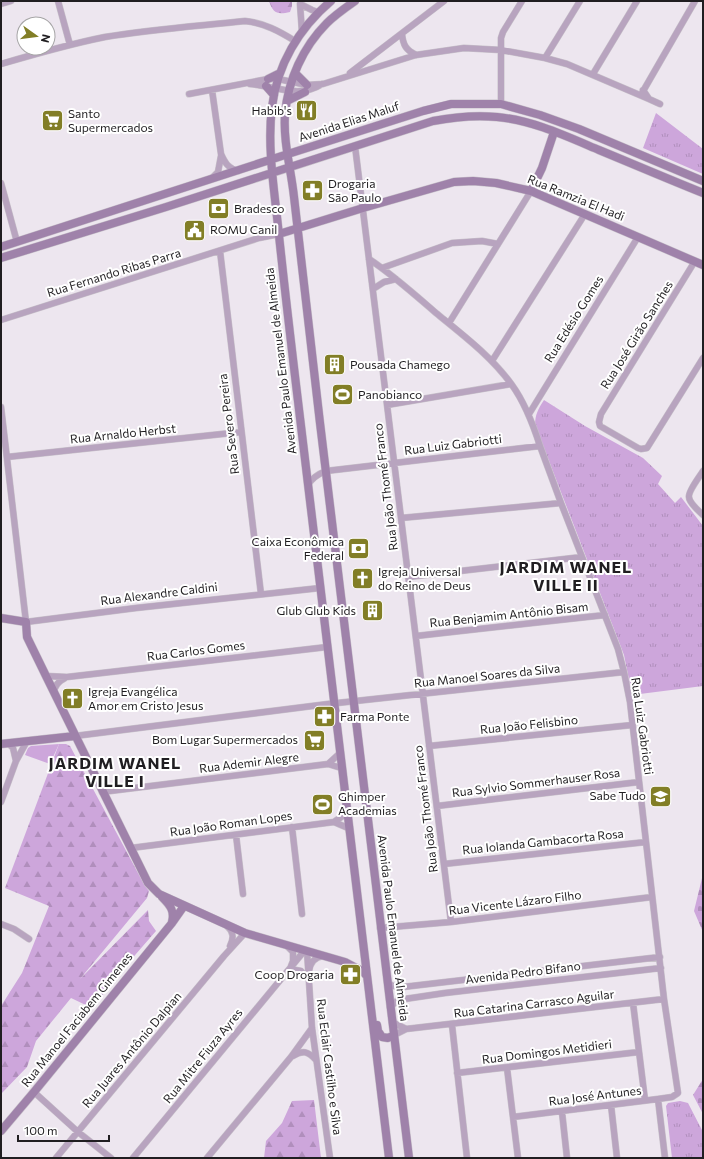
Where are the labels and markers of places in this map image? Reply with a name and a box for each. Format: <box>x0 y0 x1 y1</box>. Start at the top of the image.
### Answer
restaurant icon: Habib's <box>294 98 320 124</box>
place label: Habib's <box>252 103 292 117</box>
place label: Santo Supermercados <box>68 106 153 134</box>
supermarket icon: Santo Supermercados <box>39 108 65 134</box>
place label: Drogaria São Paulo <box>328 176 381 204</box>
pharmacy icon: Drogaria São Paulo <box>300 178 326 204</box>
bank icon: Bradesco <box>206 196 232 222</box>
place label: Bradesco <box>234 201 285 215</box>
public building icon: ROMU Canil <box>182 217 208 243</box>
place label: ROMU Canil <box>210 222 277 236</box>
building icon: Pousada Chamego <box>322 352 348 378</box>
place label: Pousada Chamego <box>350 357 450 371</box>
sports icon: Panobianco <box>330 382 356 408</box>
place label: Panobianco <box>358 387 422 401</box>
place label: Caixa Econômica Federal <box>251 534 344 562</box>
bank icon: Caixa Econômica Federal <box>346 536 372 562</box>
place label: Igreja Universal do Reino de Deus <box>378 564 471 592</box>
church icon: Igreja Universal do Reino de Deus <box>349 566 375 592</box>
building icon: Glub Glub Kids <box>359 598 385 624</box>
place label: Glub Glub Kids <box>277 603 356 617</box>
place label: Igreja Evangélica Amor em Cristo Jesus <box>88 684 203 713</box>
church icon: Igreja Evangélica Amor em Cristo Jesus <box>59 686 85 712</box>
pharmacy icon: Farma Ponte <box>312 704 338 730</box>
place label: Farma Ponte <box>340 709 409 723</box>
supermarket icon: Bom Lugar Supermercados <box>301 727 327 753</box>
place label: Bom Lugar Supermercados <box>152 732 298 746</box>
school or university icon: Sabe Tudo <box>648 783 674 809</box>
place label: Sabe Tudo <box>589 788 646 802</box>
place label: Ghimper Academias <box>338 789 397 817</box>
sports icon: Ghimper Academias <box>309 791 335 817</box>
pharmacy icon: Coop Drogaria <box>337 962 363 988</box>
place label: Coop Drogaria <box>255 967 334 981</box>

